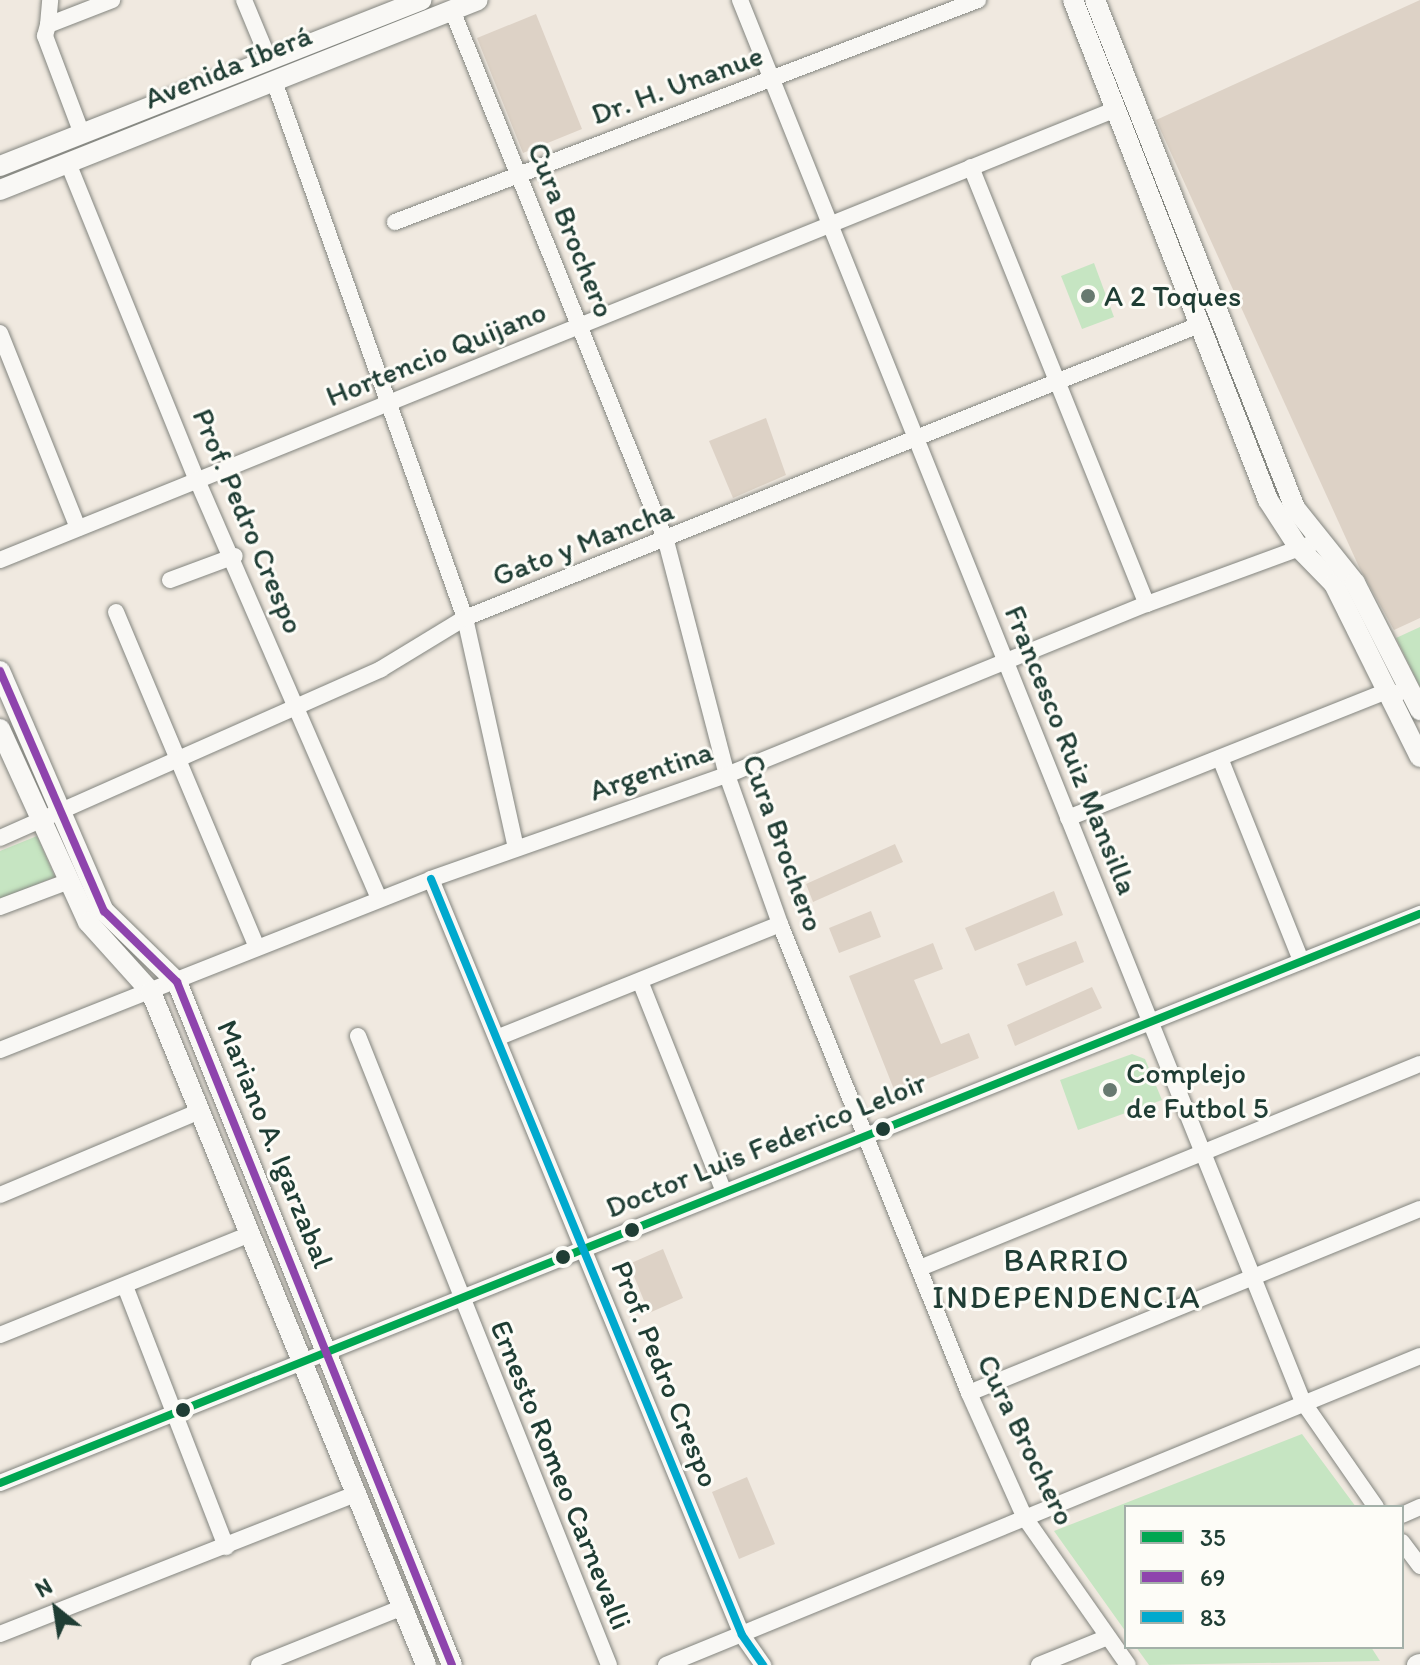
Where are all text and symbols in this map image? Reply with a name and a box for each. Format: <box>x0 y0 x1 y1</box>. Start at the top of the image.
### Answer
street label: Avenida Iberá <box>139 17 317 117</box>
street label: Dr. H. Unanue <box>586 37 768 133</box>
street label: Cura Brochero <box>519 137 623 323</box>
place label: A 2 Toques <box>1104 278 1241 314</box>
marker: A 2 Toques <box>1079 287 1097 305</box>
street label: Hortencio Quijano <box>320 293 552 415</box>
street label: Prof. Pedro Crespo <box>185 404 311 638</box>
street label: Gato y Mancha <box>487 492 679 594</box>
street label: Francesco Ruiz Mansilla <box>996 600 1146 900</box>
street label: Argentina <box>585 733 717 809</box>
street label: Cura Brochero <box>734 749 832 937</box>
street label: Mariano A. Igarzabal <box>208 1013 342 1275</box>
place label: Complejo de Futbol 5 <box>1126 1055 1268 1126</box>
street label: Doctor Luis Federico Leloir <box>601 1065 931 1225</box>
marker: Complejo de Futbol 5 <box>1101 1081 1119 1099</box>
unlabelled marker <box>875 1121 891 1137</box>
unlabelled marker <box>624 1222 640 1238</box>
district label: BARRIO INDEPENDENCIA <box>935 1242 1199 1317</box>
unlabelled marker <box>555 1249 571 1265</box>
street label: Prof. Pedro Crespo <box>603 1256 727 1492</box>
street label: Ernesto Romeo Carnevalli <box>482 1315 640 1635</box>
street label: Cura Brochero <box>969 1348 1083 1532</box>
unlabelled marker <box>175 1402 191 1418</box>
legend <box>1124 1505 1404 1649</box>
text: 35 <box>1200 1523 1226 1552</box>
text: 69 <box>1200 1563 1225 1592</box>
north arrow <box>16 1569 96 1649</box>
text: N <box>31 1572 57 1603</box>
text: 83 <box>1200 1603 1226 1632</box>

